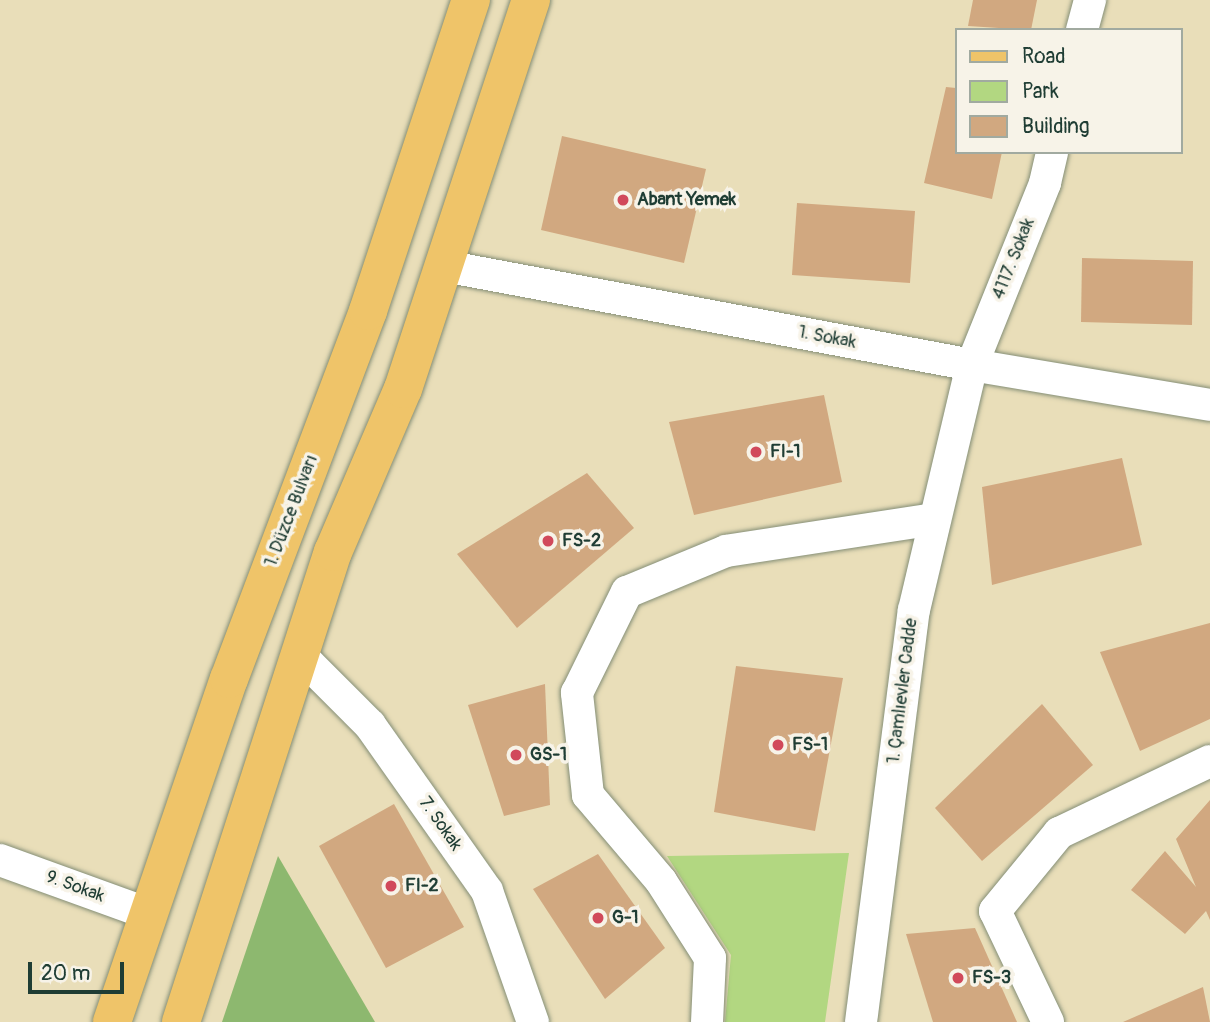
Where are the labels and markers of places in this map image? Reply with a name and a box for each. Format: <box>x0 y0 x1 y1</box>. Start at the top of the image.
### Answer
place label: Abant Yemek <box>637 189 736 211</box>
marker: Abant Yemek <box>615 192 631 208</box>
place label: FI-1 <box>770 441 801 463</box>
marker: FI-1 <box>748 444 764 460</box>
place label: FS-2 <box>562 530 601 552</box>
marker: FS-2 <box>540 533 556 549</box>
place label: FS-1 <box>792 734 828 756</box>
marker: FS-1 <box>770 737 786 753</box>
place label: GS-1 <box>530 744 567 766</box>
marker: GS-1 <box>508 747 524 763</box>
place label: FI-2 <box>405 875 439 897</box>
marker: FI-2 <box>383 878 399 894</box>
place label: G-1 <box>612 907 639 929</box>
marker: G-1 <box>590 910 606 926</box>
place label: FS-3 <box>972 967 1011 989</box>
marker: FS-3 <box>950 970 966 986</box>

